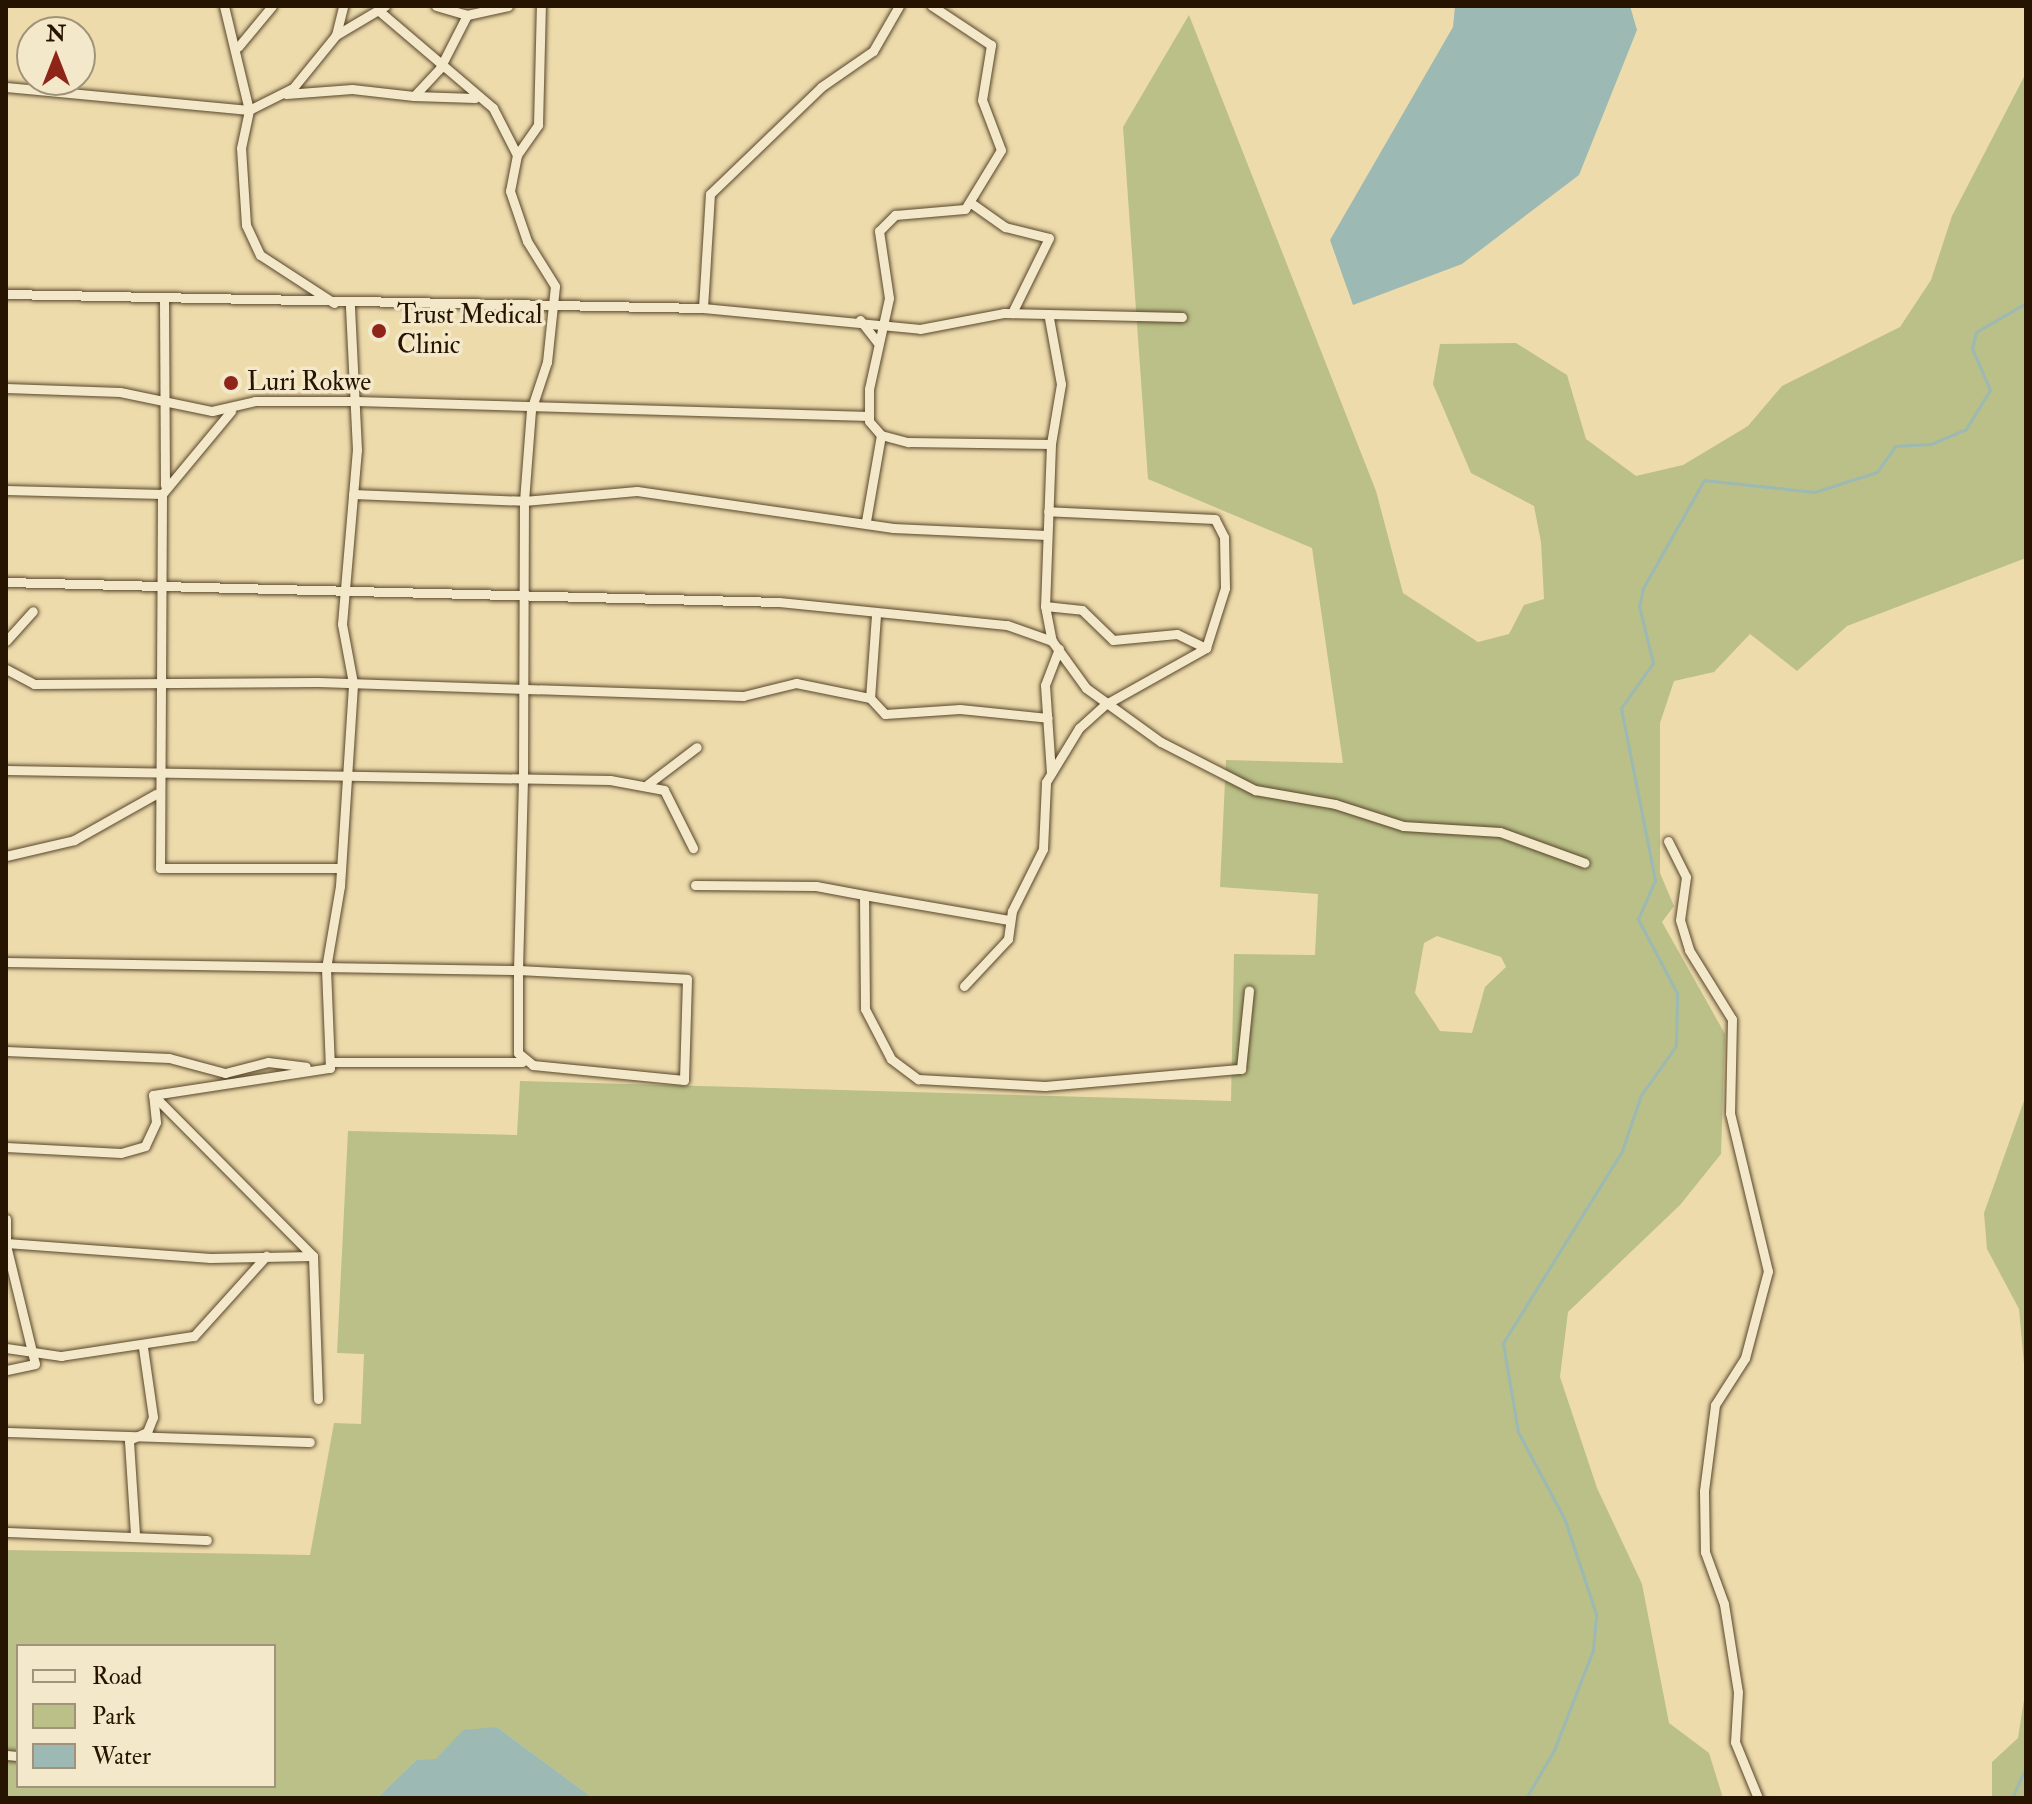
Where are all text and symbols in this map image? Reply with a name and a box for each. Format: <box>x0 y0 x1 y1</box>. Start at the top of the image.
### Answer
north arrow <box>16 16 96 96</box>
text: N <box>46 20 66 48</box>
place label: Trust Medical Clinic <box>397 300 542 362</box>
marker: Trust Medical Clinic <box>368 320 390 342</box>
place label: Luri Rokwe <box>247 367 371 399</box>
marker: Luri Rokwe <box>222 374 240 392</box>
legend <box>16 1644 276 1788</box>
text: Road <box>92 1661 142 1692</box>
text: Park <box>92 1701 136 1732</box>
text: Water <box>92 1741 151 1772</box>

